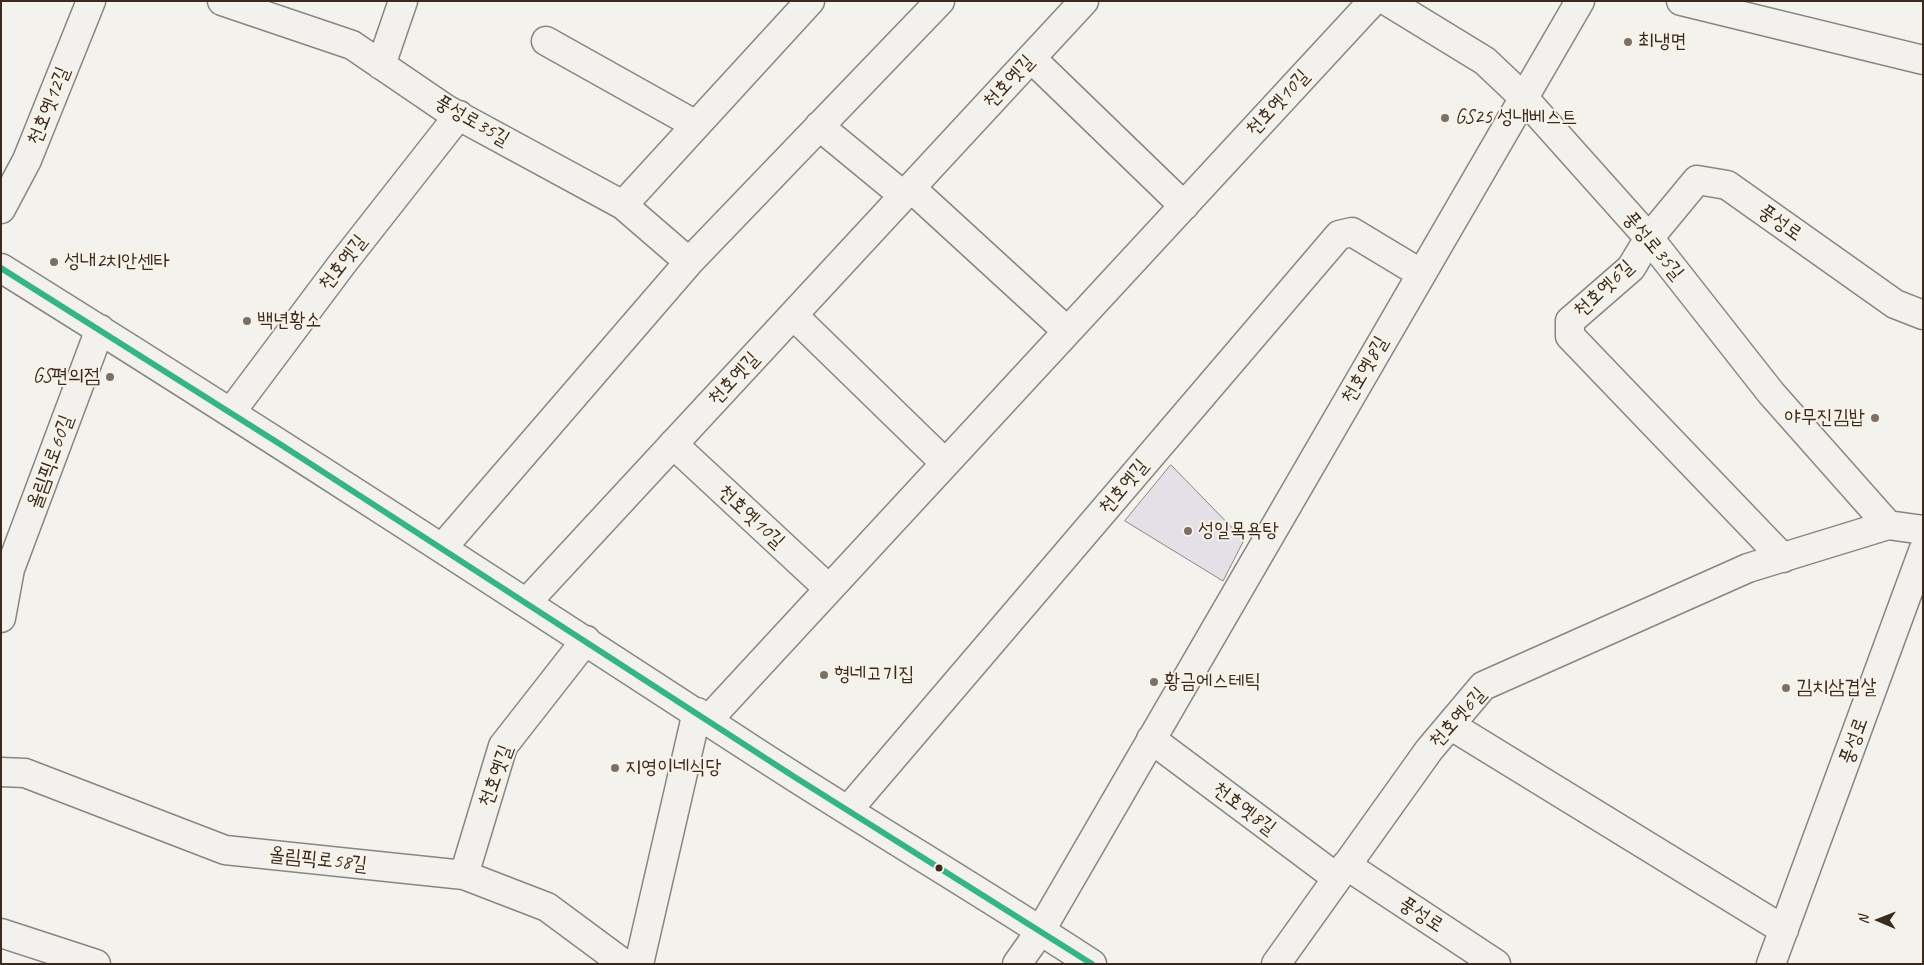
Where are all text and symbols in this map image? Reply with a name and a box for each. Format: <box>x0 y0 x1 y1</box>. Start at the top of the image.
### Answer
place label: 최냉면 <box>1638 30 1686 54</box>
marker: 최냉면 <box>1622 36 1634 48</box>
street label: 천호옛길 <box>978 50 1040 114</box>
street label: 천호옛12길 <box>22 63 76 149</box>
street label: 천호옛10길 <box>1241 65 1315 141</box>
street label: 풍성로35길 <box>430 90 514 152</box>
place label: GS25 성내베스트 <box>1455 106 1577 130</box>
marker: GS25 성내베스트 <box>1439 112 1451 124</box>
street label: 풍성로 <box>1753 199 1807 247</box>
street label: 풍성로35길 <box>1617 207 1689 285</box>
street label: 천호옛길 <box>314 230 372 296</box>
place label: 성내2치안센타 <box>64 250 170 274</box>
street label: 천호옛6길 <box>1569 255 1639 323</box>
marker: 성내2치안센타 <box>48 256 60 268</box>
place label: 백년황소 <box>257 309 321 333</box>
marker: 백년황소 <box>241 315 253 327</box>
street label: 천호옛8길 <box>1336 332 1394 408</box>
street label: 천호옛길 <box>703 347 765 411</box>
place label: GS편의점 <box>33 365 100 389</box>
marker: GS편의점 <box>104 371 116 383</box>
place label: 야무진김밥 <box>1785 406 1865 430</box>
street label: 올림픽로60길 <box>23 412 79 512</box>
marker: 야무진김밥 <box>1869 412 1881 424</box>
street label: 천호옛길 <box>1094 455 1154 519</box>
street label: 천호옛10길 <box>713 480 789 554</box>
place label: 성일목욕탕 <box>1198 519 1278 543</box>
marker: 성일목욕탕 <box>1182 525 1194 537</box>
place label: 형네고기집 <box>834 663 914 687</box>
marker: 형네고기집 <box>818 669 830 681</box>
place label: 황금에스테틱 <box>1164 670 1261 694</box>
marker: 황금에스테틱 <box>1148 676 1160 688</box>
place label: 김치삼겹살 <box>1796 676 1876 700</box>
marker: 김치삼겹살 <box>1780 682 1792 694</box>
street label: 천호옛6길 <box>1425 683 1491 753</box>
street label: 풍성로 <box>1834 714 1874 768</box>
street label: 천호옛길 <box>474 742 518 810</box>
place label: 지영이네식당 <box>625 756 722 780</box>
marker: 지영이네식당 <box>609 762 621 774</box>
street label: 천호옛8길 <box>1207 777 1281 841</box>
street label: 올림픽로58길 <box>268 843 368 877</box>
unlabelled marker <box>934 863 944 873</box>
street label: 풍성로 <box>1394 892 1448 938</box>
north arrow <box>1854 895 1904 945</box>
text: N <box>1855 915 1872 924</box>

